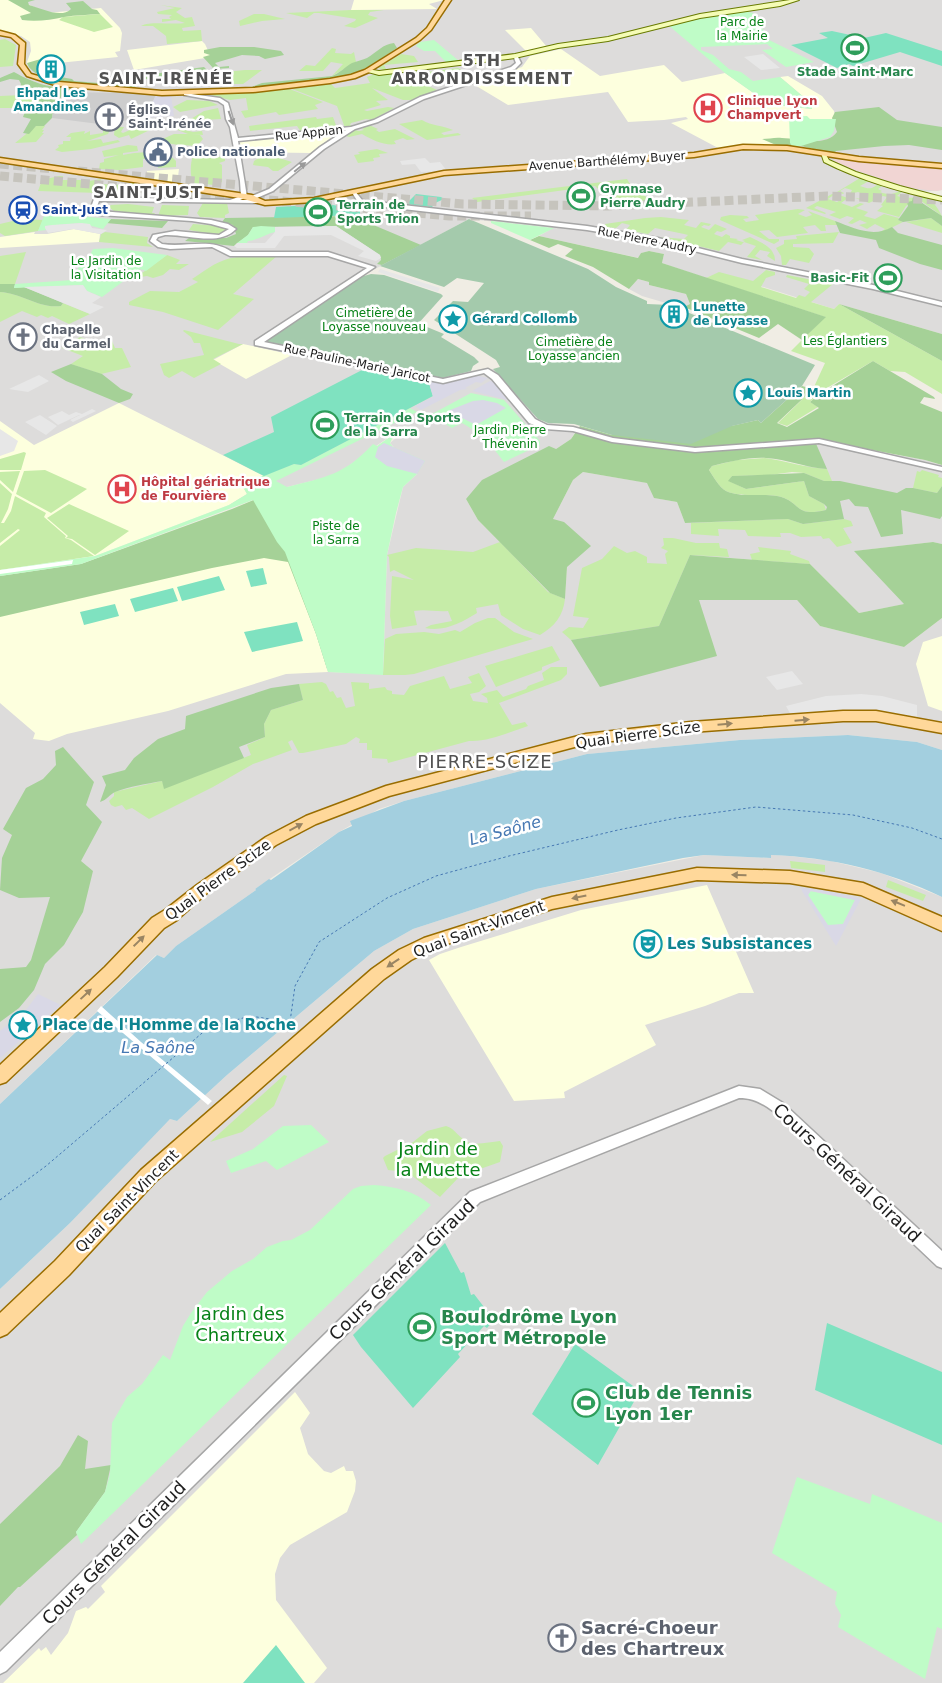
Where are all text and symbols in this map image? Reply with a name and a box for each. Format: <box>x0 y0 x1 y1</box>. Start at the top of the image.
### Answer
park label: Parc de la Mairie <box>716 15 768 43</box>
sports icon: Stade Saint-Marc <box>840 33 870 63</box>
district label: 5TH ARRONDISSEMENT <box>391 51 573 88</box>
building icon: Ehpad Les Amandines <box>36 54 66 84</box>
place label: Stade Saint-Marc <box>797 65 913 79</box>
district label: SAINT-IRÉNÉE <box>99 69 233 88</box>
place label: Ehpad Les Amandines <box>14 86 88 114</box>
hospital icon: Clinique Lyon Champvert <box>693 93 723 123</box>
place label: Clinique Lyon Champvert <box>727 94 818 122</box>
church icon: Église Saint-Irénée <box>94 102 124 132</box>
place label: Église Saint-Irénée <box>128 102 211 131</box>
one-way arrow <box>227 111 235 126</box>
street label: Rue Appian <box>274 122 344 144</box>
public building icon: Police nationale <box>143 137 173 167</box>
place label: Police nationale <box>177 145 285 159</box>
street label: Avenue Barthélémy Buyer <box>528 149 686 173</box>
one-way arrow <box>293 161 306 172</box>
sports icon: Gymnase Pierre Audry <box>566 181 596 211</box>
place label: Gymnase Pierre Audry <box>600 182 686 210</box>
district label: SAINT-JUST <box>93 183 203 202</box>
station icon: Saint-Just <box>8 195 38 225</box>
sports icon: Terrain de Sports Trion <box>303 197 333 227</box>
place label: Terrain de Sports Trion <box>337 198 419 226</box>
place label: Saint-Just <box>42 203 108 217</box>
street label: Rue Pierre Audry <box>596 224 698 256</box>
park label: Le Jardin de la Visitation <box>71 254 141 282</box>
sports icon: Basic-Fit <box>873 263 903 293</box>
place label: Basic-Fit <box>810 271 869 285</box>
building icon: Lunette de Loyasse <box>659 299 689 329</box>
place label: Lunette de Loyasse <box>693 300 768 328</box>
place icon: Gérard Collomb <box>438 304 468 334</box>
park label: Cimetière de Loyasse nouveau <box>322 306 426 334</box>
place label: Gérard Collomb <box>472 312 578 326</box>
church icon: Chapelle du Carmel <box>8 322 38 352</box>
place label: Chapelle du Carmel <box>42 323 111 351</box>
park label: Les Églantiers <box>803 333 887 348</box>
park label: Cimetière de Loyasse ancien <box>528 335 620 363</box>
street label: Rue Pauline-Marie Jaricot <box>283 341 432 385</box>
place icon: Louis Martin <box>733 378 763 408</box>
place label: Louis Martin <box>767 386 851 400</box>
sports icon: Terrain de Sports de la Sarra <box>310 410 340 440</box>
place label: Terrain de Sports de la Sarra <box>344 411 461 439</box>
park label: Jardin Pierre Thévenin <box>473 423 546 451</box>
hospital icon: Hôpital gériatrique de Fourvière <box>107 474 137 504</box>
place label: Hôpital gériatrique de Fourvière <box>141 475 270 503</box>
park label: Piste de la Sarra <box>312 519 360 547</box>
one-way arrow <box>794 715 810 723</box>
street label: Quai Pierre Scize <box>574 717 702 753</box>
one-way arrow <box>717 720 733 728</box>
district label: PIERRE-SCIZE <box>417 751 553 772</box>
water label: La Saône <box>467 812 543 849</box>
one-way arrow <box>289 823 304 831</box>
street label: Quai Pierre Scize <box>162 836 274 924</box>
one-way arrow <box>731 870 747 878</box>
one-way arrow <box>571 893 586 901</box>
street label: Quai Saint-Vincent <box>411 897 547 961</box>
one-way arrow <box>891 899 905 907</box>
theatre icon: Les Subsistances <box>633 929 663 959</box>
place label: Les Subsistances <box>667 935 812 953</box>
one-way arrow <box>133 936 145 948</box>
one-way arrow <box>387 958 400 968</box>
one-way arrow <box>80 988 92 1000</box>
place icon: Place de l'Homme de la Roche <box>8 1010 38 1040</box>
place label: Place de l'Homme de la Roche <box>42 1016 296 1034</box>
water label: La Saône <box>121 1038 195 1057</box>
street label: Cours Général Giraud <box>769 1099 926 1247</box>
park label: Jardin de la Muette <box>396 1138 480 1180</box>
street label: Quai Saint-Vincent <box>72 1146 182 1256</box>
street label: Cours Général Giraud <box>324 1195 479 1345</box>
park label: Jardin des Chartreux <box>195 1303 285 1345</box>
place label: Boulodrôme Lyon Sport Métropole <box>441 1306 617 1348</box>
sports icon: Boulodrôme Lyon Sport Métropole <box>407 1312 437 1342</box>
place label: Club de Tennis Lyon 1er <box>605 1382 752 1424</box>
sports icon: Club de Tennis Lyon 1er <box>571 1388 601 1418</box>
street label: Cours Général Giraud <box>37 1476 190 1629</box>
place label: Sacré-Choeur des Chartreux <box>581 1617 725 1659</box>
church icon: Sacré-Choeur des Chartreux <box>547 1623 577 1653</box>

